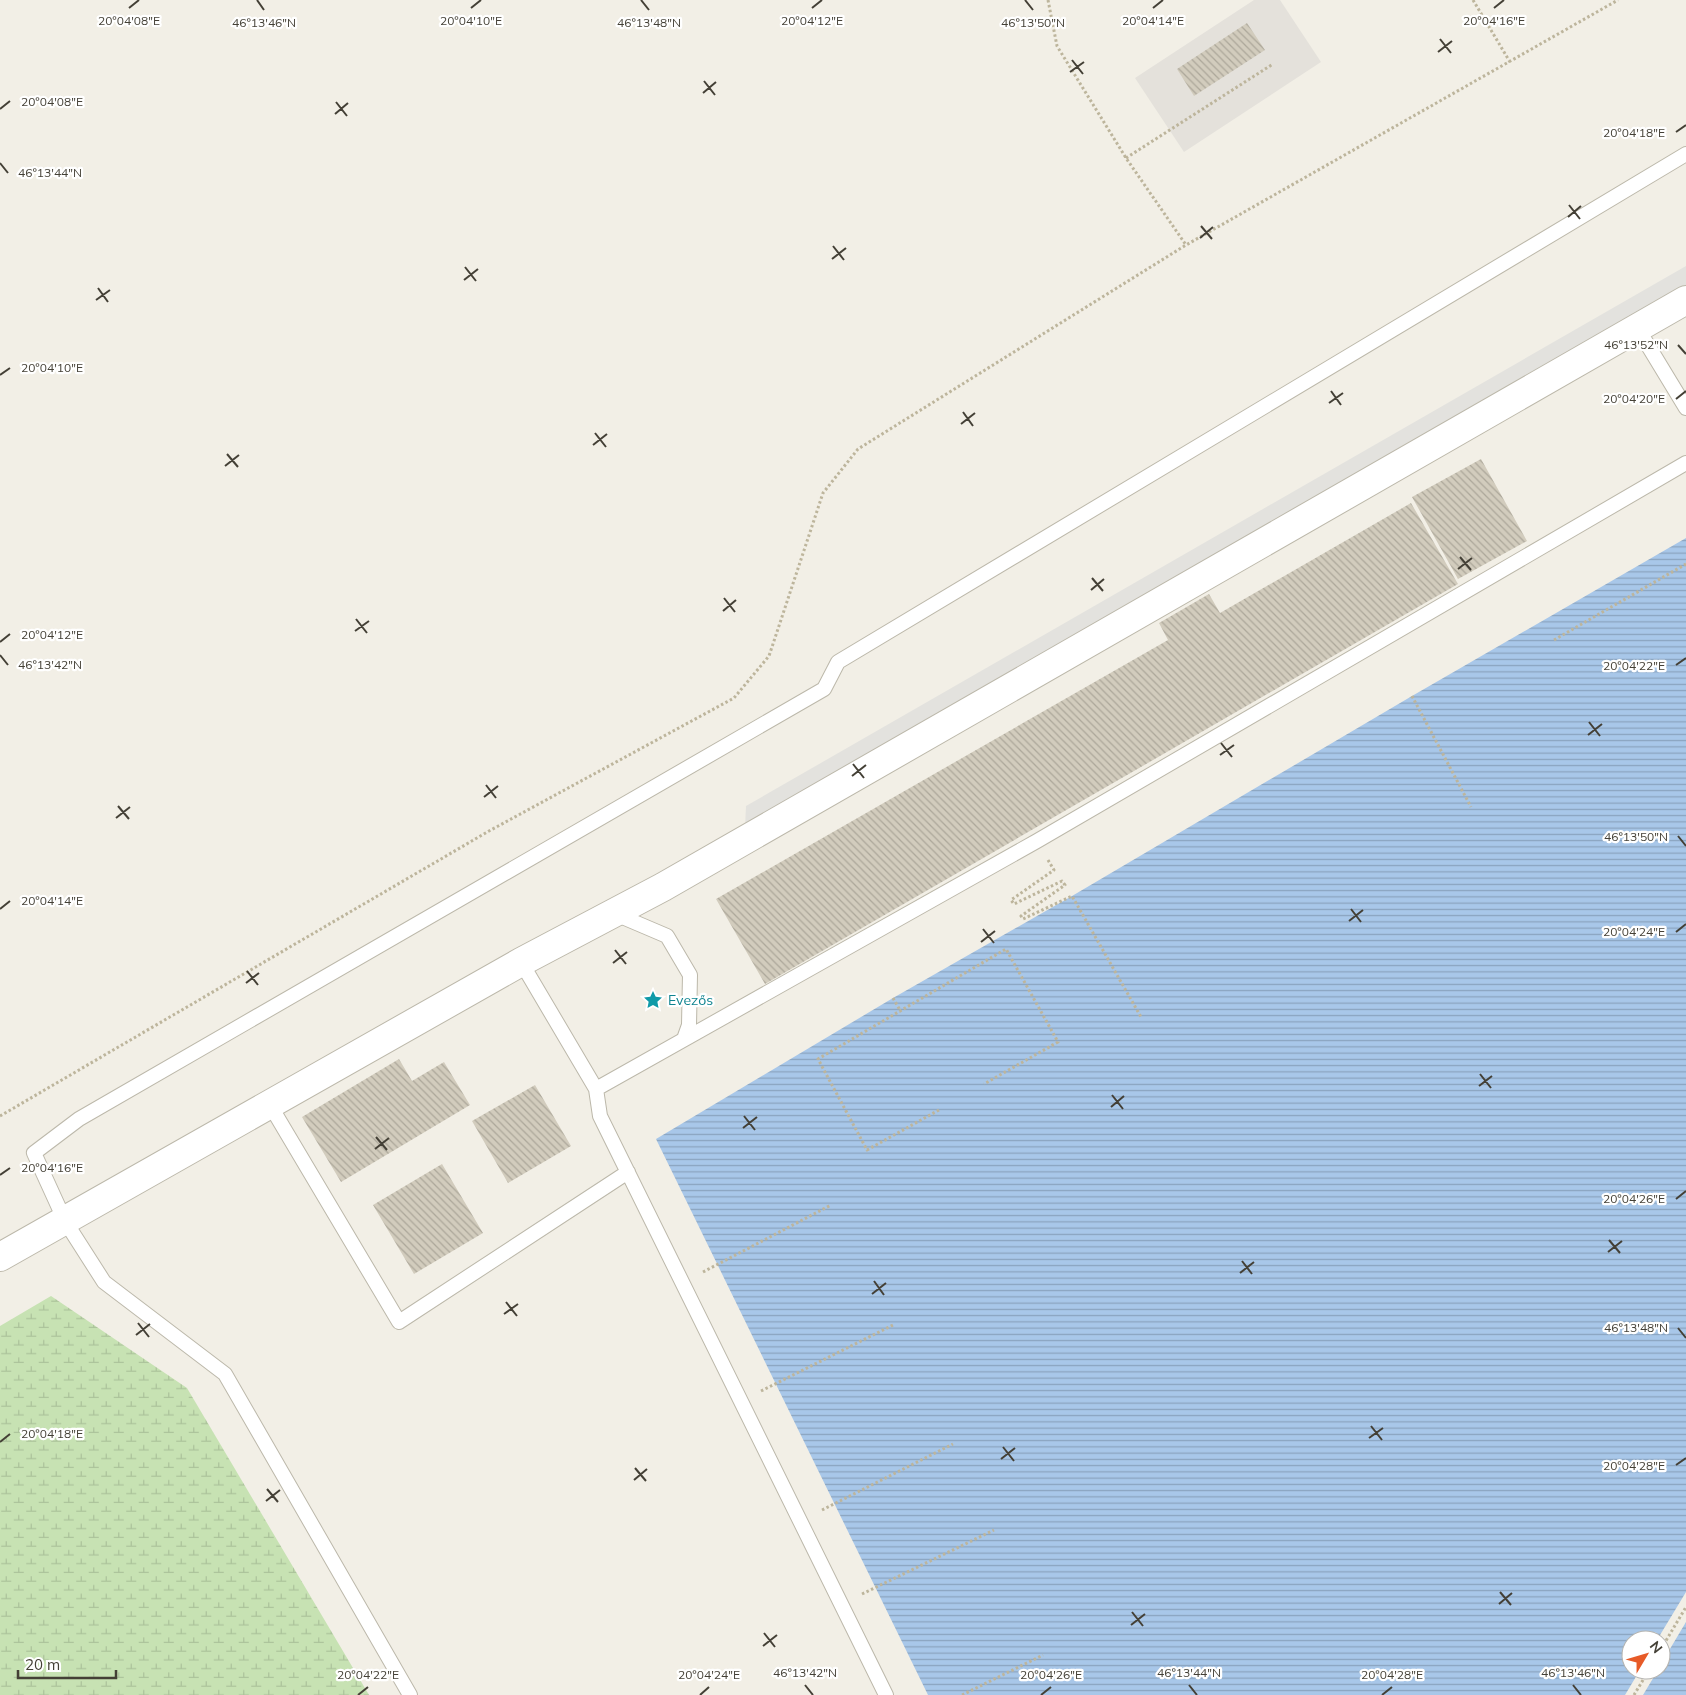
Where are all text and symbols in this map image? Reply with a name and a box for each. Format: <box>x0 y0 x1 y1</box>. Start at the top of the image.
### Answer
text: 20°04'08"E <box>98 13 160 28</box>
text: 20°04'10"E <box>440 13 502 28</box>
text: 20°04'12"E <box>781 13 843 28</box>
text: 20°04'14"E <box>1122 13 1184 28</box>
text: 20°04'16"E <box>1463 13 1525 28</box>
text: 46°13'46"N <box>232 15 296 30</box>
text: 46°13'48"N <box>617 15 681 30</box>
text: 46°13'50"N <box>1001 15 1065 30</box>
text: 20°04'08"E <box>21 94 83 109</box>
text: 20°04'18"E <box>1603 125 1665 140</box>
text: 46°13'44"N <box>18 165 82 180</box>
text: 46°13'52"N <box>1604 337 1668 352</box>
text: 20°04'10"E <box>21 360 83 375</box>
text: 20°04'20"E <box>1603 391 1665 406</box>
text: 20°04'12"E <box>21 627 83 642</box>
text: 46°13'42"N <box>18 657 82 672</box>
text: 20°04'22"E <box>1603 658 1665 673</box>
text: 46°13'50"N <box>1604 829 1668 844</box>
text: 20°04'14"E <box>21 893 83 908</box>
text: 20°04'24"E <box>1603 924 1665 939</box>
place icon: Evezős <box>642 989 664 1011</box>
place label: Evezős <box>668 991 713 1009</box>
text: 20°04'16"E <box>21 1160 83 1175</box>
text: 20°04'26"E <box>1603 1191 1665 1206</box>
text: 46°13'48"N <box>1604 1320 1668 1335</box>
text: 20°04'18"E <box>21 1426 83 1441</box>
text: 20°04'28"E <box>1603 1458 1665 1473</box>
north arrow <box>1621 1630 1671 1680</box>
text: N <box>1646 1637 1667 1657</box>
scale bar <box>18 1648 115 1680</box>
text: 20 m <box>25 1655 60 1674</box>
text: 46°13'42"N <box>773 1665 837 1680</box>
text: 46°13'44"N <box>1157 1665 1221 1680</box>
text: 46°13'46"N <box>1541 1665 1605 1680</box>
text: 20°04'22"E <box>337 1667 399 1682</box>
text: 20°04'24"E <box>678 1667 740 1682</box>
text: 20°04'26"E <box>1020 1667 1082 1682</box>
text: 20°04'28"E <box>1361 1667 1423 1682</box>

